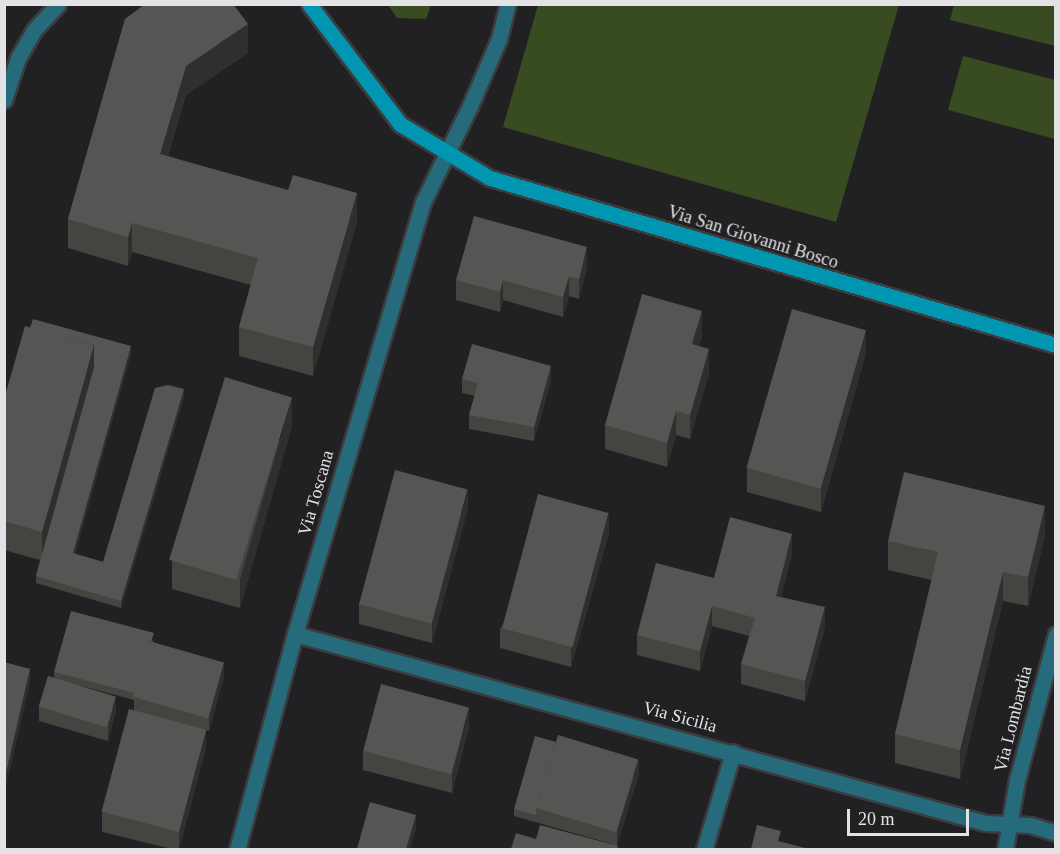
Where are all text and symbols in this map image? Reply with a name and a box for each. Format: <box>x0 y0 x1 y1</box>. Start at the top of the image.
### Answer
street label: Via San Giovanni Bosco <box>665 201 841 273</box>
street label: Via Toscana <box>293 448 339 538</box>
street label: Via Lombardia <box>989 664 1037 774</box>
street label: Via Sicilia <box>641 697 719 737</box>
scale bar <box>850 797 972 835</box>
text: 20 m <box>858 809 895 829</box>

